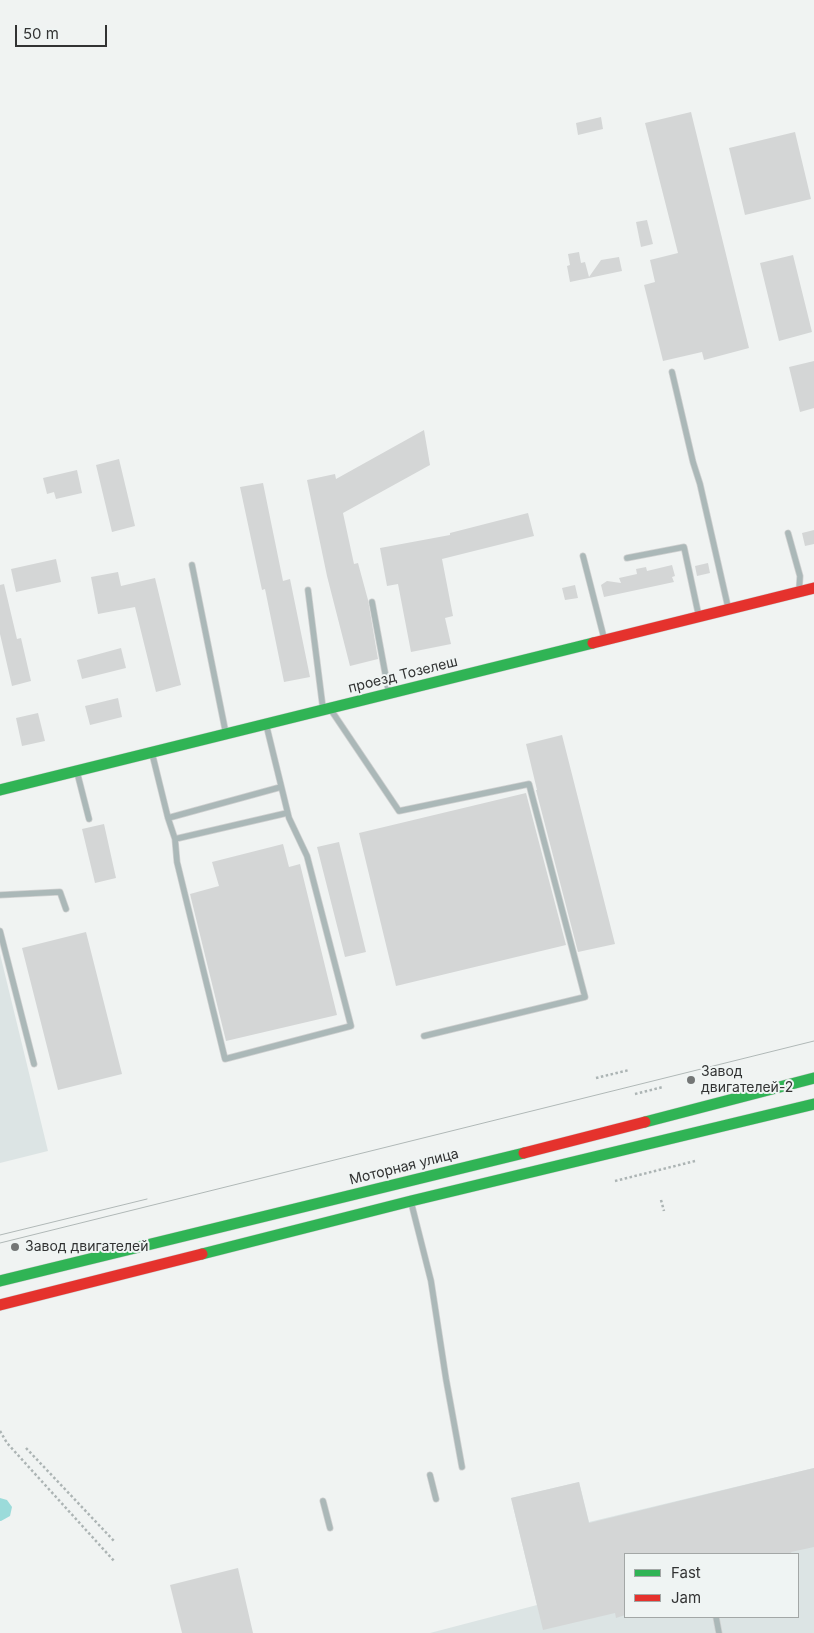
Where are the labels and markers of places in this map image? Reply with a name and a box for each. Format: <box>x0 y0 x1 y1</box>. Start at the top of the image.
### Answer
place label: Завод двигателей-2 <box>701 1064 793 1096</box>
marker: Завод двигателей-2 <box>685 1074 697 1086</box>
place label: Завод двигателей <box>25 1239 148 1255</box>
marker: Завод двигателей <box>9 1241 21 1253</box>

